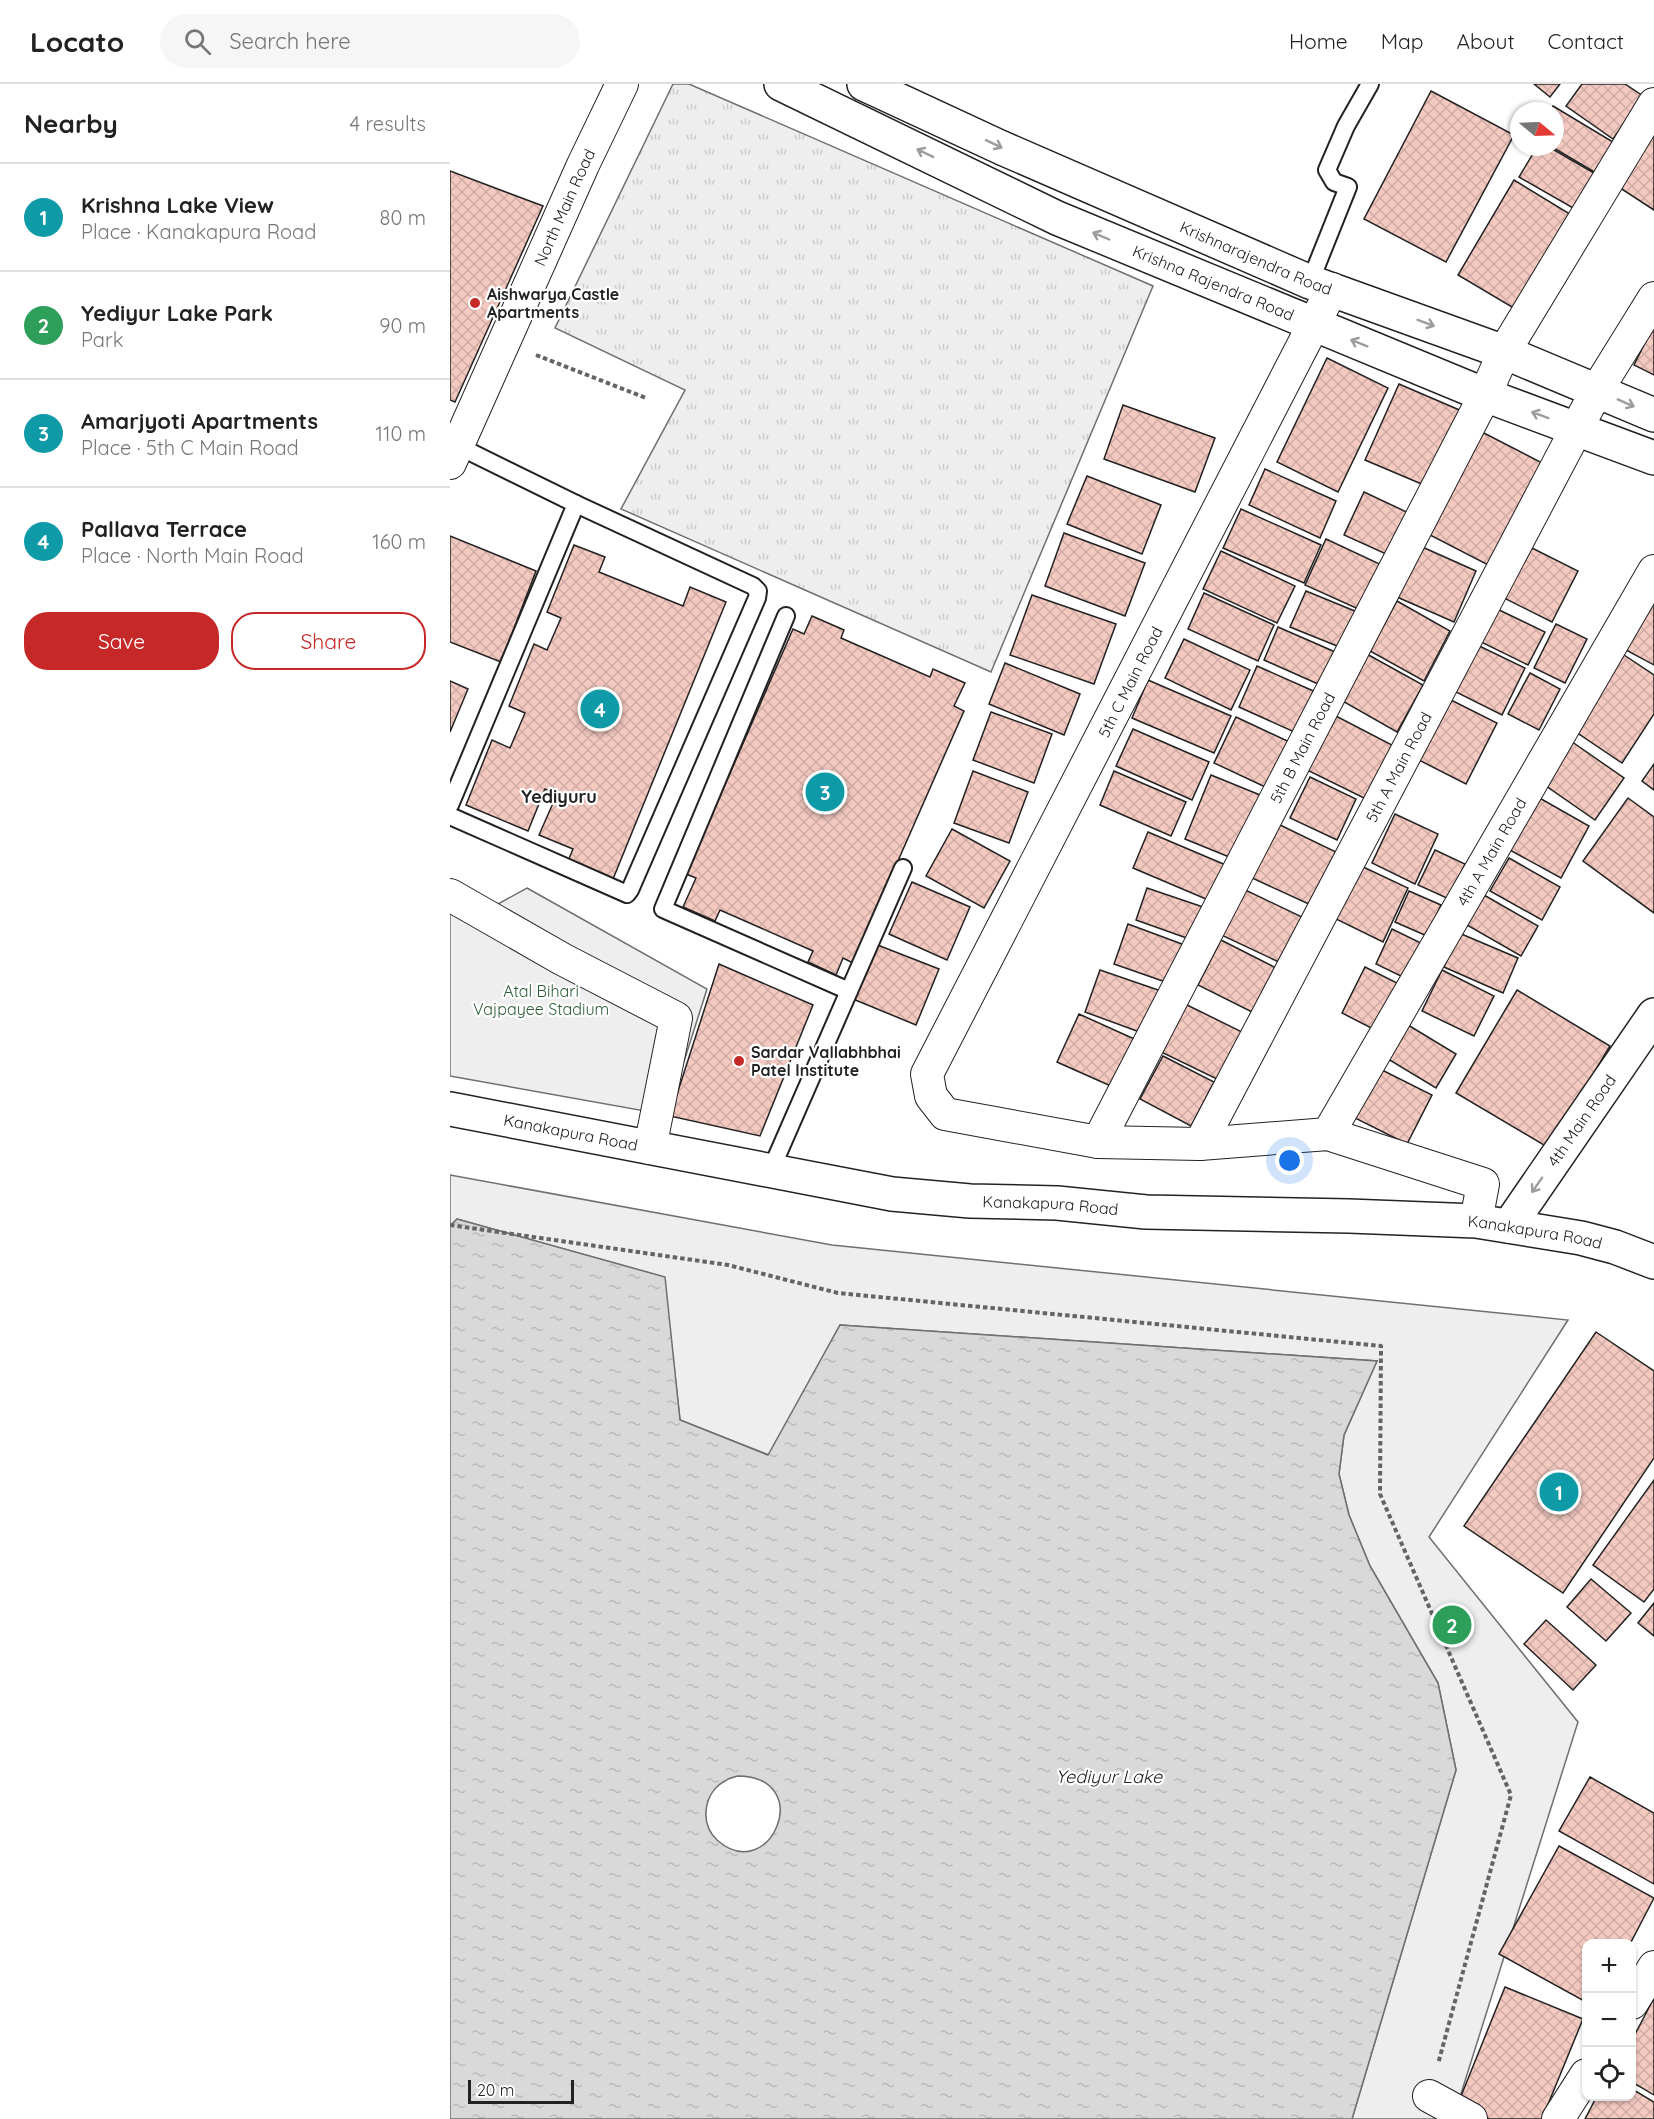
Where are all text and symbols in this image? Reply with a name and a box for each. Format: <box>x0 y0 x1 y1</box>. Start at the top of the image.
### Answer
search box <box>160 14 580 68</box>
text: Locato <box>30 24 124 59</box>
icon: search <box>181 25 214 58</box>
text: Search here <box>229 27 351 55</box>
text: Home <box>1289 28 1348 54</box>
text: Map <box>1381 28 1424 54</box>
text: About <box>1457 28 1515 54</box>
text: Contact <box>1548 28 1624 54</box>
north arrow <box>1510 102 1564 156</box>
text: Nearby <box>24 107 118 140</box>
text: 4 results <box>350 111 426 136</box>
one-way arrow <box>984 138 1002 150</box>
street label: North Main Road <box>529 146 599 269</box>
one-way arrow <box>916 147 934 159</box>
text: Krishna Lake View <box>81 191 274 219</box>
text: 1 <box>40 205 47 230</box>
text: 80 m <box>380 205 426 230</box>
street label: Krishnarajendra Road <box>1177 217 1335 299</box>
text: Place · Kanakapura Road <box>81 219 316 244</box>
one-way arrow <box>1093 230 1111 241</box>
street label: Krishna Rajendra Road <box>1130 240 1297 325</box>
place label: Aishwarya Castle Apartments <box>487 284 619 322</box>
marker: Aishwarya Castle Apartments <box>468 296 482 310</box>
text: Yediyur Lake Park <box>81 299 273 327</box>
text: 2 <box>38 313 49 338</box>
text: 90 m <box>379 313 426 338</box>
one-way arrow <box>1416 318 1434 329</box>
text: Park <box>81 327 123 352</box>
one-way arrow <box>1350 337 1369 348</box>
one-way arrow <box>1617 398 1635 409</box>
text: Amarjyoti Apartments <box>81 407 318 435</box>
one-way arrow <box>1531 409 1550 420</box>
text: 3 <box>38 421 49 446</box>
text: 110 m <box>376 421 426 446</box>
text: Place · 5th C Main Road <box>81 435 299 460</box>
text: Pallava Terrace <box>81 515 247 543</box>
text: 4 <box>38 529 49 554</box>
text: 160 m <box>372 529 426 554</box>
text: Place · North Main Road <box>81 543 304 568</box>
button: Save <box>24 612 219 670</box>
button: Share <box>231 612 426 670</box>
street label: 5th C Main Road <box>1093 623 1167 741</box>
pin: 4 <box>580 686 620 732</box>
street label: 5th B Main Road <box>1265 689 1339 807</box>
street label: 5th A Main Road <box>1361 708 1436 826</box>
pin: 3 <box>806 770 844 814</box>
district label: Yediyuru <box>521 785 597 808</box>
street label: 4th A Main Road <box>1452 794 1531 910</box>
park label: Atal Bihari Vajpayee Stadium <box>473 981 609 1019</box>
place label: Sardar Vallabhbhai Patel Institute <box>751 1042 901 1080</box>
marker: Sardar Vallabhbhai Patel Institute <box>732 1054 746 1068</box>
street label: 4th Main Road <box>1543 1071 1620 1170</box>
street label: Kanakapura Road <box>502 1110 640 1155</box>
your location <box>1275 1146 1304 1175</box>
one-way arrow <box>1531 1176 1543 1192</box>
street label: Kanakapura Road <box>982 1191 1119 1219</box>
street label: Kanakapura Road <box>1467 1211 1605 1253</box>
pin: 1 <box>1540 1470 1578 1514</box>
pin: 2 <box>1432 1602 1472 1648</box>
water label: Yediyur Lake <box>1056 1765 1163 1788</box>
map controls <box>1582 1939 1636 2101</box>
button: + <box>1582 1939 1636 1993</box>
button: − <box>1582 1993 1636 2047</box>
button: locate <box>1582 2047 1636 2101</box>
scale bar <box>468 2077 574 2104</box>
text: 20 m <box>477 2080 514 2100</box>

